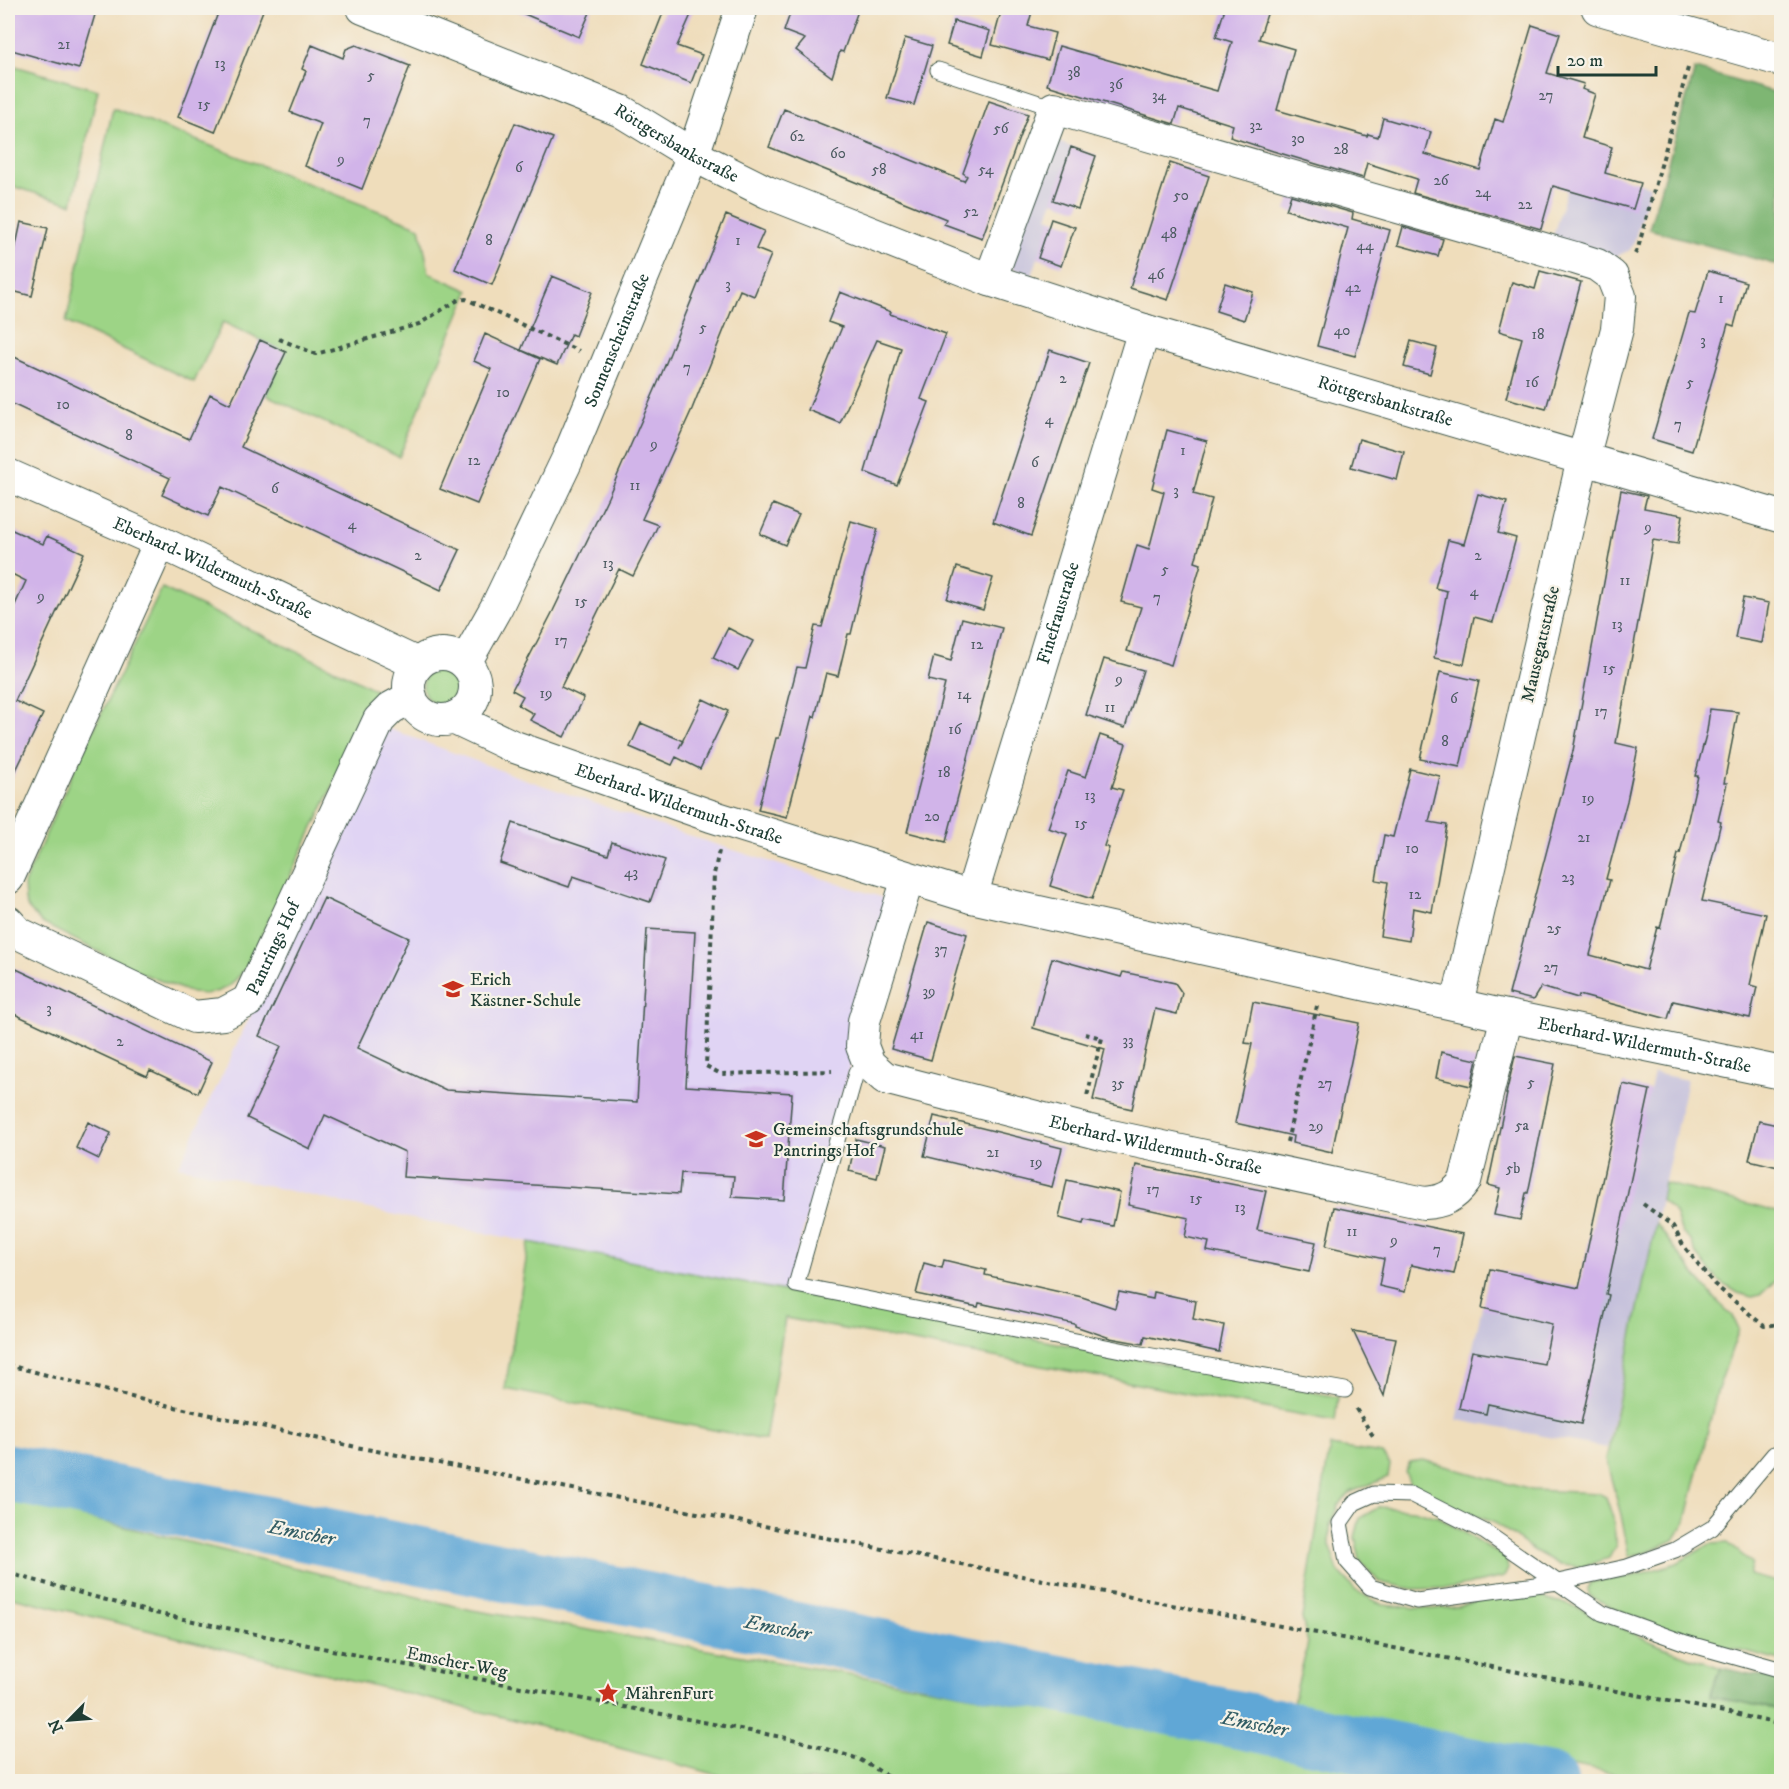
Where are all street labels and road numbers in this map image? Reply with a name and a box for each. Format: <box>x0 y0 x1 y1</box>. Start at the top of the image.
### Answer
street label: Röttgersbankstraße <box>610 99 742 188</box>
street label: Sonnenscheinstraße <box>580 270 655 411</box>
street label: Röttgersbankstraße <box>1315 371 1455 432</box>
street label: Eberhard-Wildermuth-Straße <box>109 513 316 625</box>
street label: Finefraustraße <box>1033 559 1085 667</box>
street label: Mausegattstraße <box>1517 584 1565 705</box>
street label: Eberhard-Wildermuth-Straße <box>572 759 785 850</box>
street label: Pantrings Hof <box>242 894 307 999</box>
street label: Eberhard-Wildermuth-Straße <box>1535 1013 1753 1078</box>
street label: Eberhard-Wildermuth-Straße <box>1047 1111 1264 1180</box>
street label: Emscher-Weg <box>404 1642 510 1684</box>

